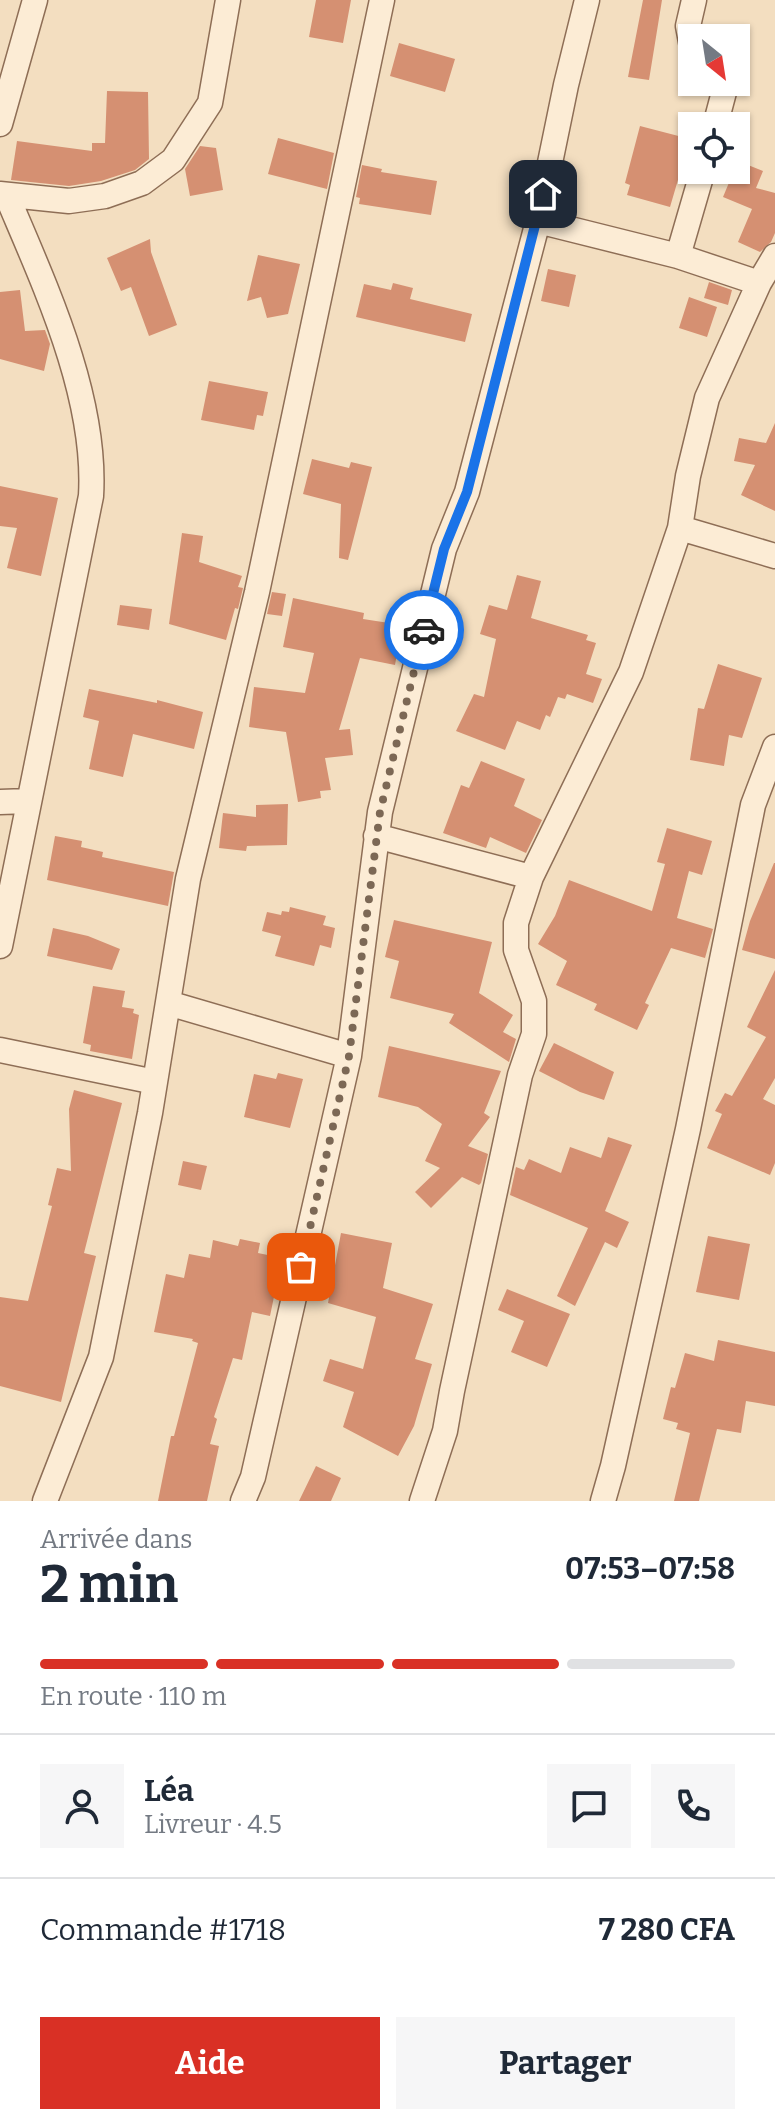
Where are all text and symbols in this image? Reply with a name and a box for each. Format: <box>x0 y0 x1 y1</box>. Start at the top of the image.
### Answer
north arrow <box>678 24 750 96</box>
map controls <box>678 24 750 184</box>
button: locate <box>678 112 750 184</box>
pin <box>509 160 577 228</box>
icon: home <box>521 172 565 216</box>
courier <box>384 590 464 670</box>
icon: car <box>402 608 446 652</box>
pin <box>267 1233 335 1301</box>
icon: bag <box>279 1245 323 1289</box>
text: Arrivée dans <box>40 1524 193 1555</box>
text: 07:53–07:58 <box>565 1551 735 1587</box>
text: 2 min <box>40 1553 178 1616</box>
text: En route · 110 m <box>40 1681 226 1712</box>
button: person <box>40 1764 124 1848</box>
button: chat <box>547 1764 631 1848</box>
button: phone <box>651 1764 735 1848</box>
text: Léa <box>144 1773 194 1809</box>
text: Livreur · 4.5 <box>144 1809 282 1840</box>
text: Commande #1718 <box>40 1912 286 1948</box>
text: 7 280 CFA <box>599 1912 735 1948</box>
button: Aide <box>40 2017 380 2109</box>
button: Partager <box>396 2017 735 2109</box>

